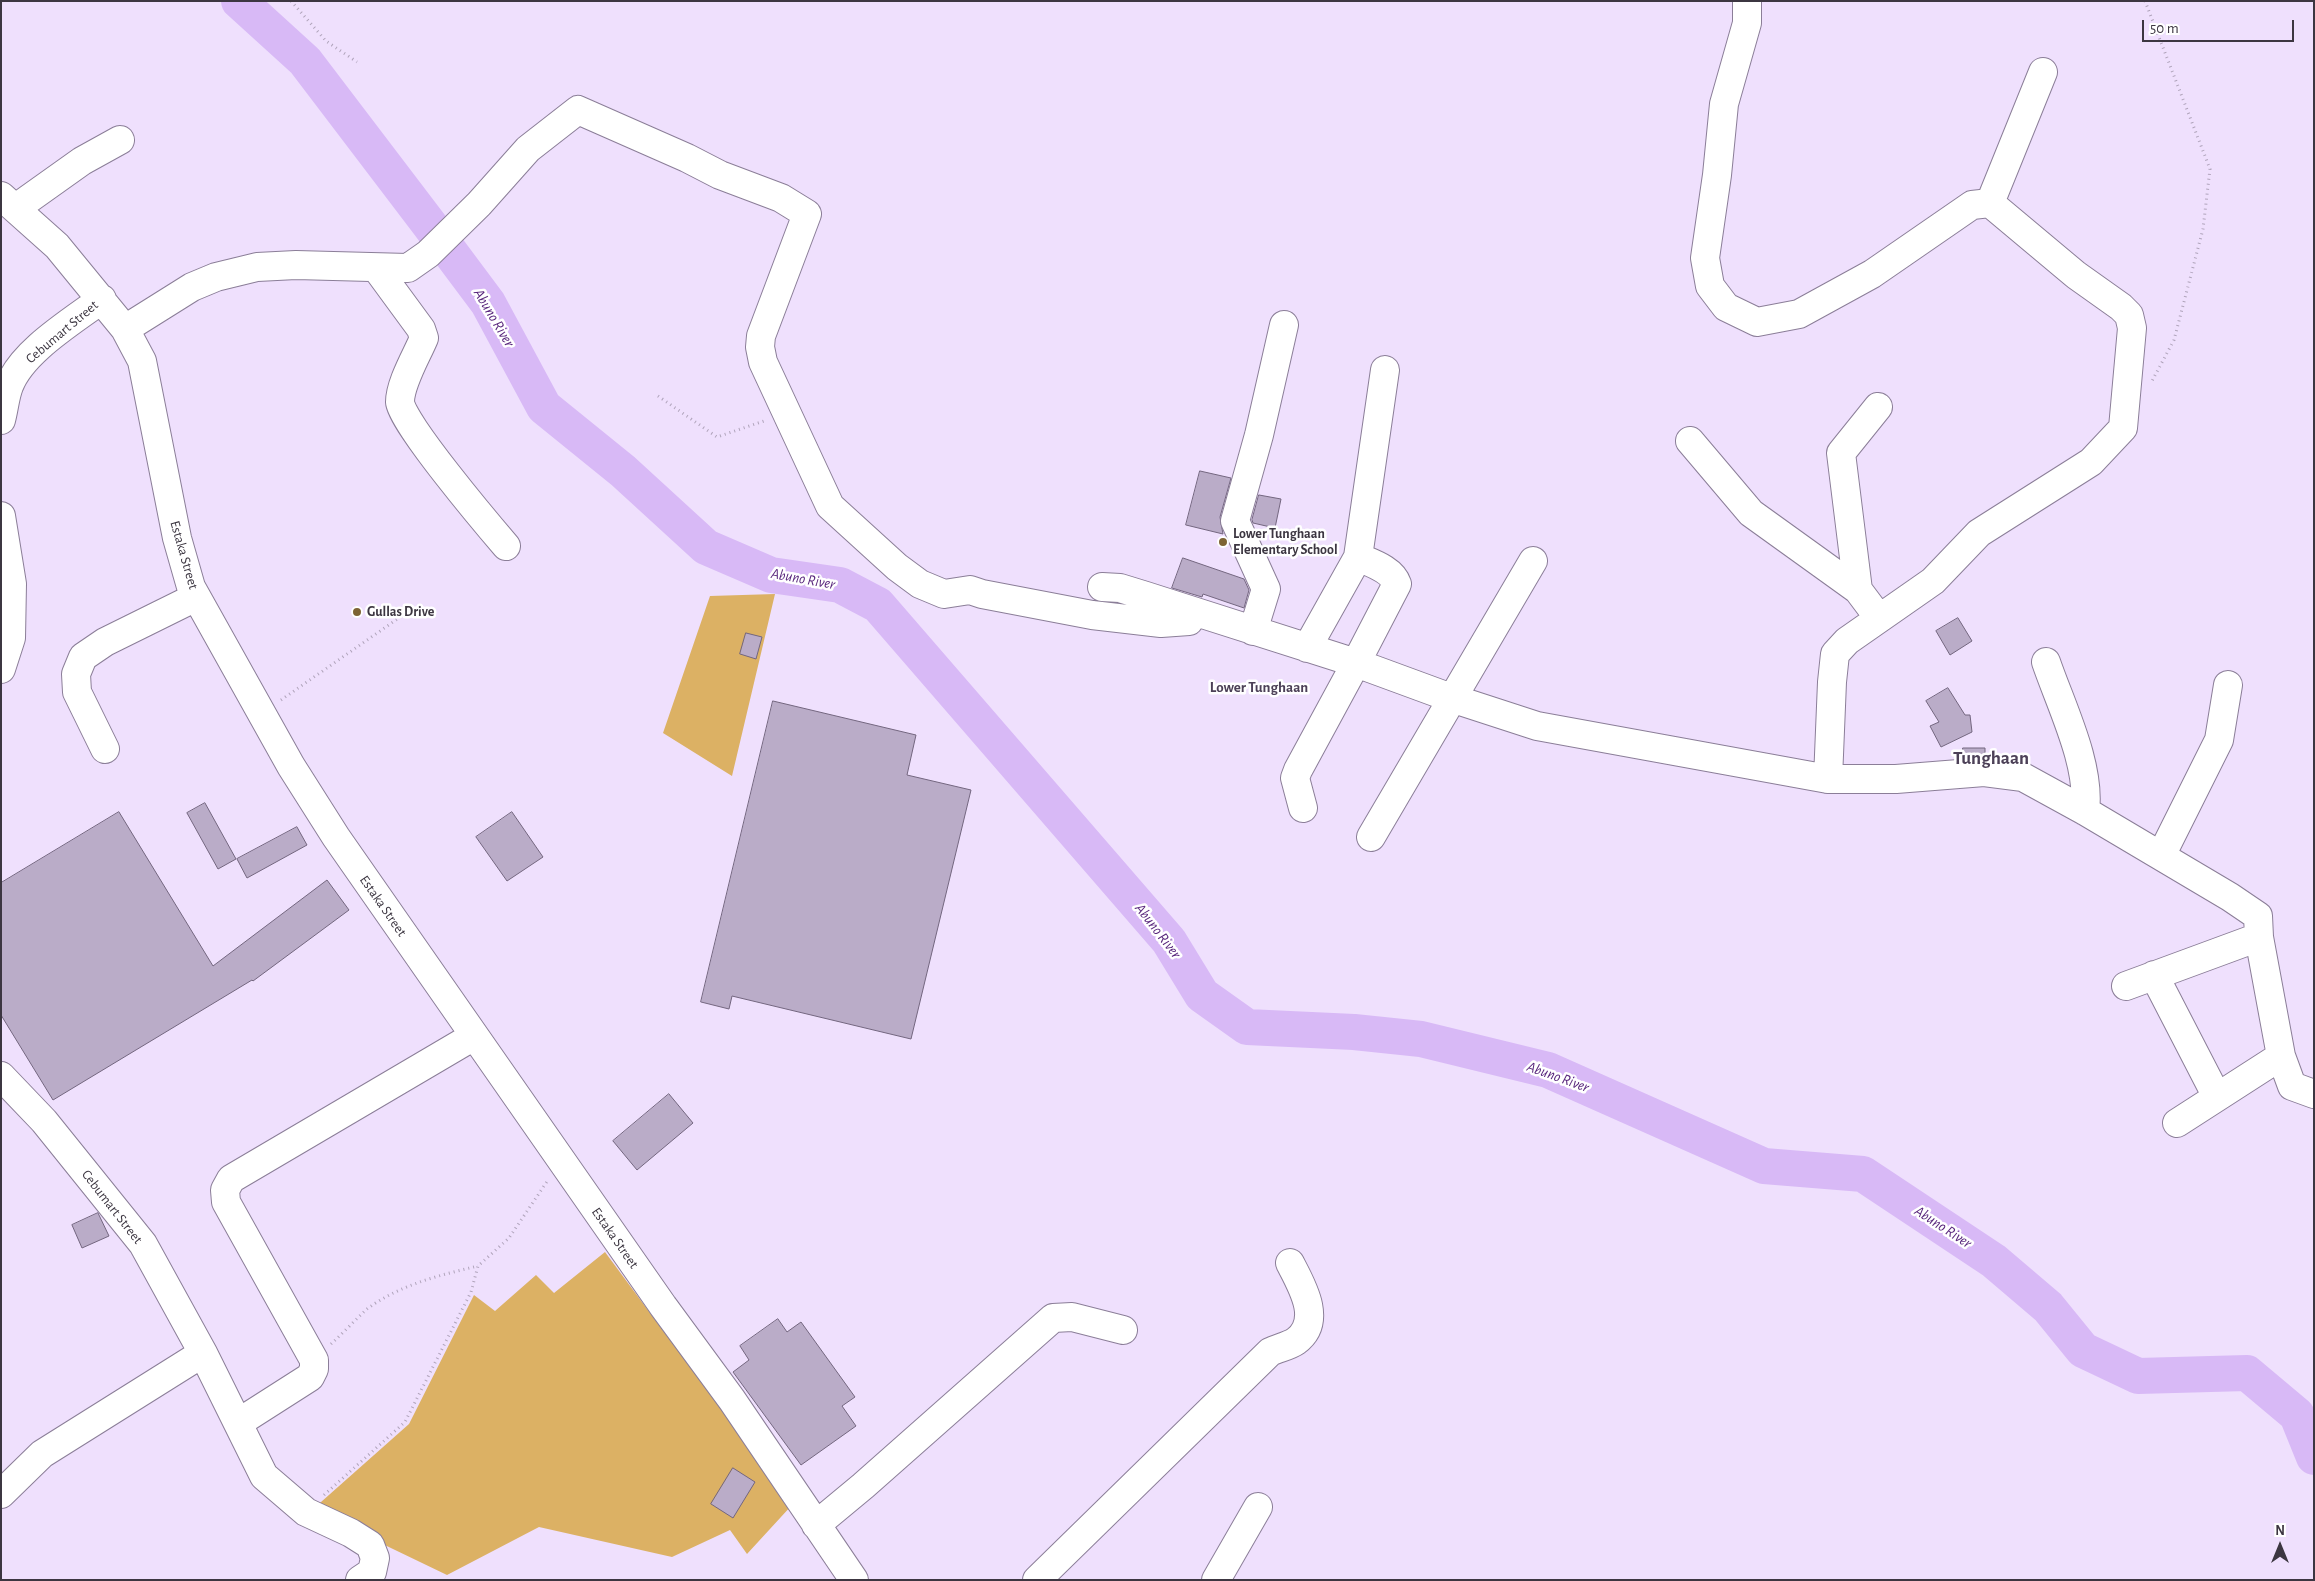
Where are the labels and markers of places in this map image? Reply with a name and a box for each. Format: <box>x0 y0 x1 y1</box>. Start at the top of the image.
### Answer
place label: Lower Tunghaan Elementary School <box>1233 526 1338 558</box>
marker: Lower Tunghaan Elementary School <box>1217 536 1229 548</box>
place label: Gullas Drive <box>367 604 434 620</box>
marker: Gullas Drive <box>351 606 363 618</box>

